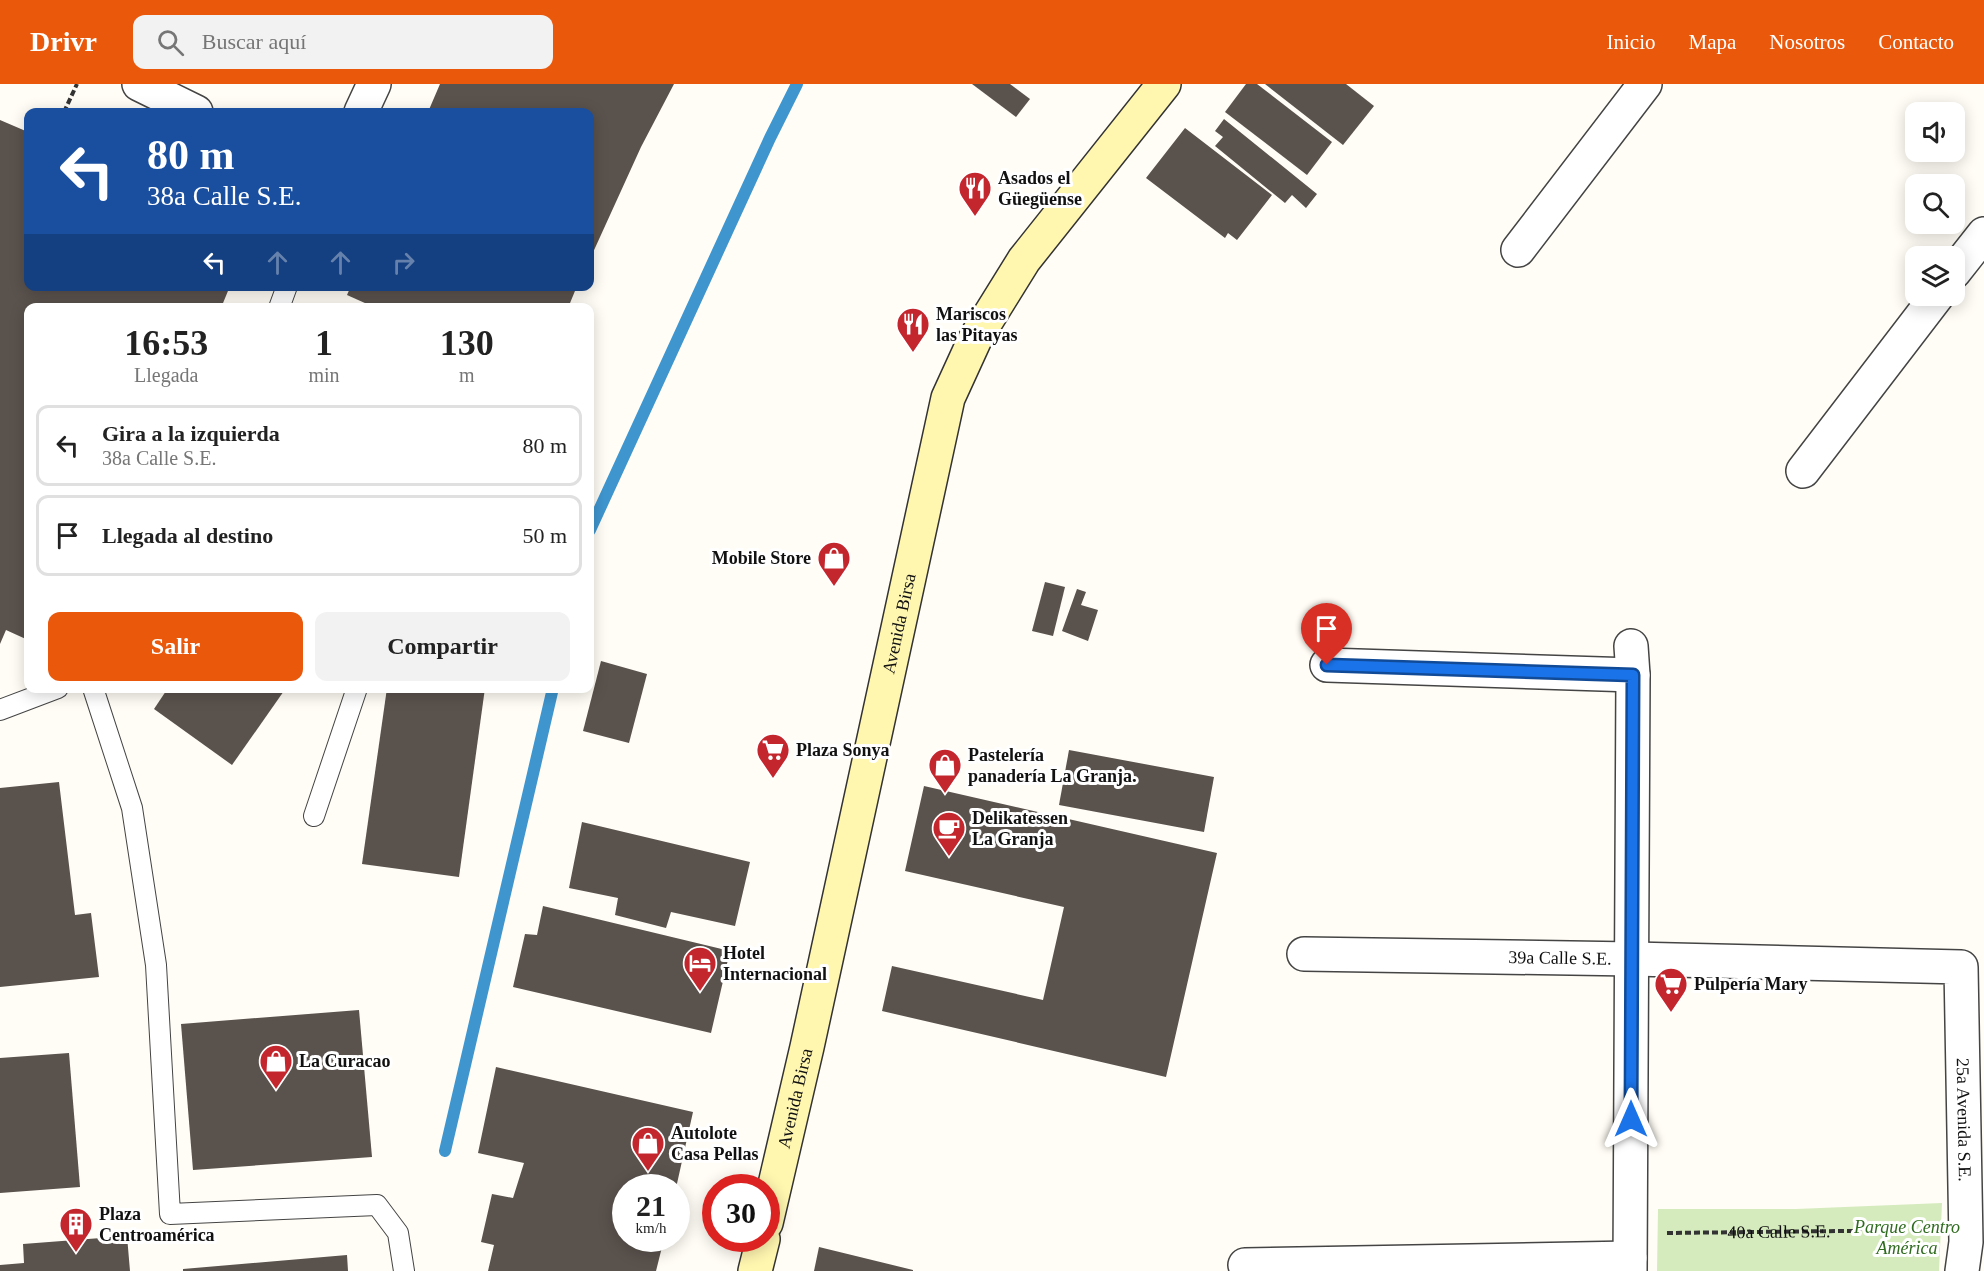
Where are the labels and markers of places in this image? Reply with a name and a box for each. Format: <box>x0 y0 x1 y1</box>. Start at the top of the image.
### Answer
place label: Asados el Güegüense <box>998 168 1082 209</box>
restaurant icon: Asados el Güegüense <box>957 170 993 217</box>
place label: Mariscos las Pitayas <box>936 304 1018 345</box>
restaurant icon: Mariscos las Pitayas <box>895 306 931 353</box>
shop icon: Mobile Store <box>816 540 852 587</box>
place label: Mobile Store <box>712 548 811 568</box>
pin <box>1301 603 1352 665</box>
supermarket icon: Plaza Sonya <box>755 732 791 779</box>
place label: Plaza Sonya <box>796 740 890 760</box>
place label: Pastelería panadería La Granja. <box>968 745 1137 786</box>
shop icon: Pastelería panadería La Granja. <box>927 747 963 794</box>
place label: Delikatessen La Granja <box>972 808 1068 849</box>
cafe icon: Delikatessen La Granja <box>931 810 967 857</box>
place label: Hotel Internacional <box>723 943 827 984</box>
hotel icon: Hotel Internacional <box>682 945 718 992</box>
supermarket icon: Pulpería Mary <box>1653 966 1689 1013</box>
place label: Pulpería Mary <box>1694 974 1807 994</box>
shop icon: La Curacao <box>258 1043 294 1090</box>
place label: La Curacao <box>299 1051 391 1071</box>
place label: Autolote Casa Pellas <box>671 1123 759 1164</box>
shop icon: Autolote Casa Pellas <box>630 1125 666 1172</box>
place label: Plaza Centroamérica <box>99 1204 215 1245</box>
building icon: Plaza Centroamérica <box>58 1206 94 1253</box>

